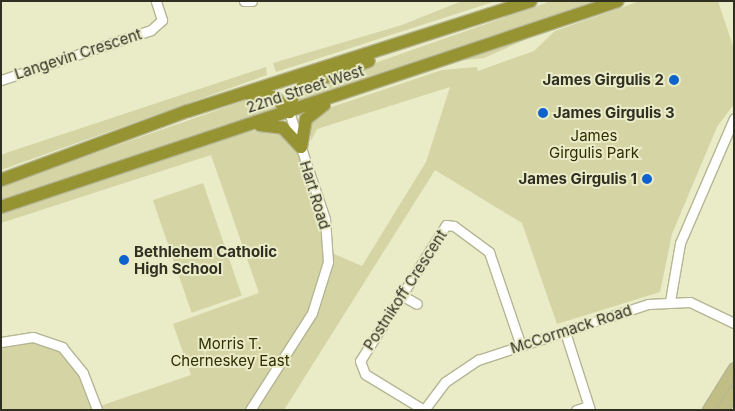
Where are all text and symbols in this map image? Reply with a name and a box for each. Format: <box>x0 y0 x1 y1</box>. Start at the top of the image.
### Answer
street label: Langevin Crescent <box>12 25 144 83</box>
street label: 22nd Street West <box>244 61 366 117</box>
place label: James Girgulis 2 <box>543 71 664 89</box>
marker: James Girgulis 2 <box>668 74 680 86</box>
place label: James Girgulis 3 <box>553 104 675 122</box>
marker: James Girgulis 3 <box>537 107 549 119</box>
park label: James Girgulis Park <box>549 126 639 161</box>
street label: Hart Road <box>296 159 334 231</box>
place label: James Girgulis 1 <box>519 170 637 188</box>
marker: James Girgulis 1 <box>641 173 653 185</box>
street label: Postnikoff Crescent <box>359 227 451 353</box>
place label: Bethlehem Catholic High School <box>134 242 277 277</box>
marker: Bethlehem Catholic High School <box>118 254 130 266</box>
street label: McCormack Road <box>508 301 634 357</box>
park label: Morris T. Cherneskey East <box>170 334 290 369</box>

